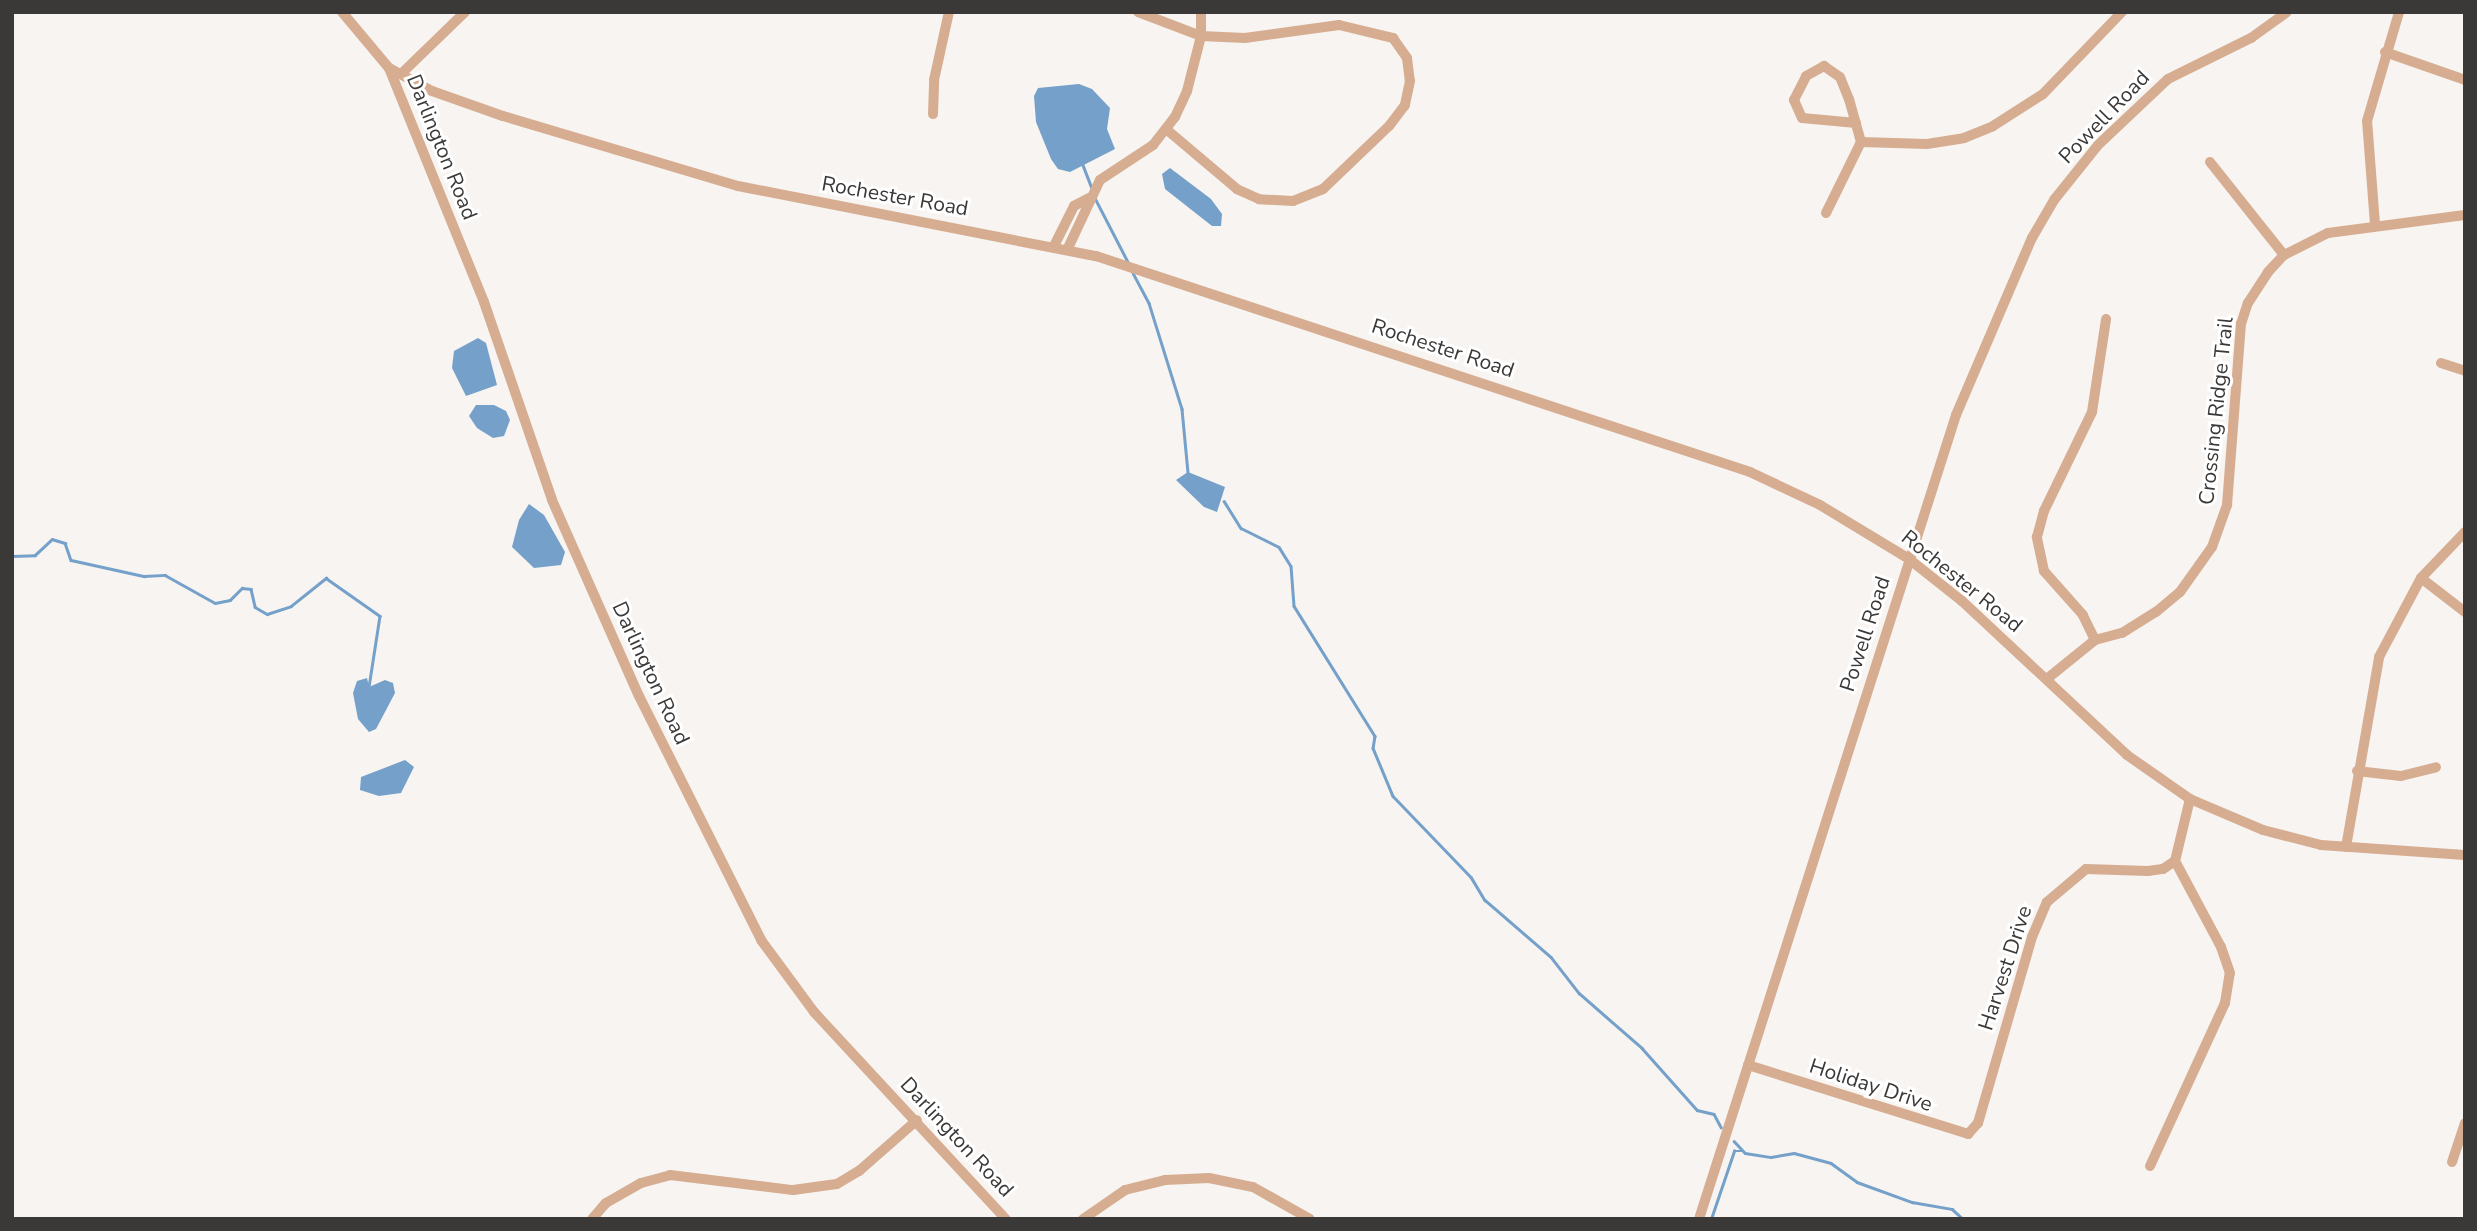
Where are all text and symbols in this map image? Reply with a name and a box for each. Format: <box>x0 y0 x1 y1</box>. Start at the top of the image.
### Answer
street label: Powell Road <box>2053 65 2155 169</box>
street label: Darlington Road <box>401 71 483 223</box>
street label: Rochester Road <box>820 171 970 221</box>
street label: Rochester Road <box>1368 313 1518 383</box>
street label: Crossing Ridge Trail <box>2194 316 2238 506</box>
street label: Rochester Road <box>1896 524 2028 638</box>
street label: Powell Road <box>1835 573 1895 695</box>
street label: Darlington Road <box>607 598 695 748</box>
street label: Harvest Drive <box>1973 902 2037 1034</box>
street label: Holiday Drive <box>1806 1053 1936 1117</box>
street label: Darlington Road <box>895 1072 1019 1202</box>

